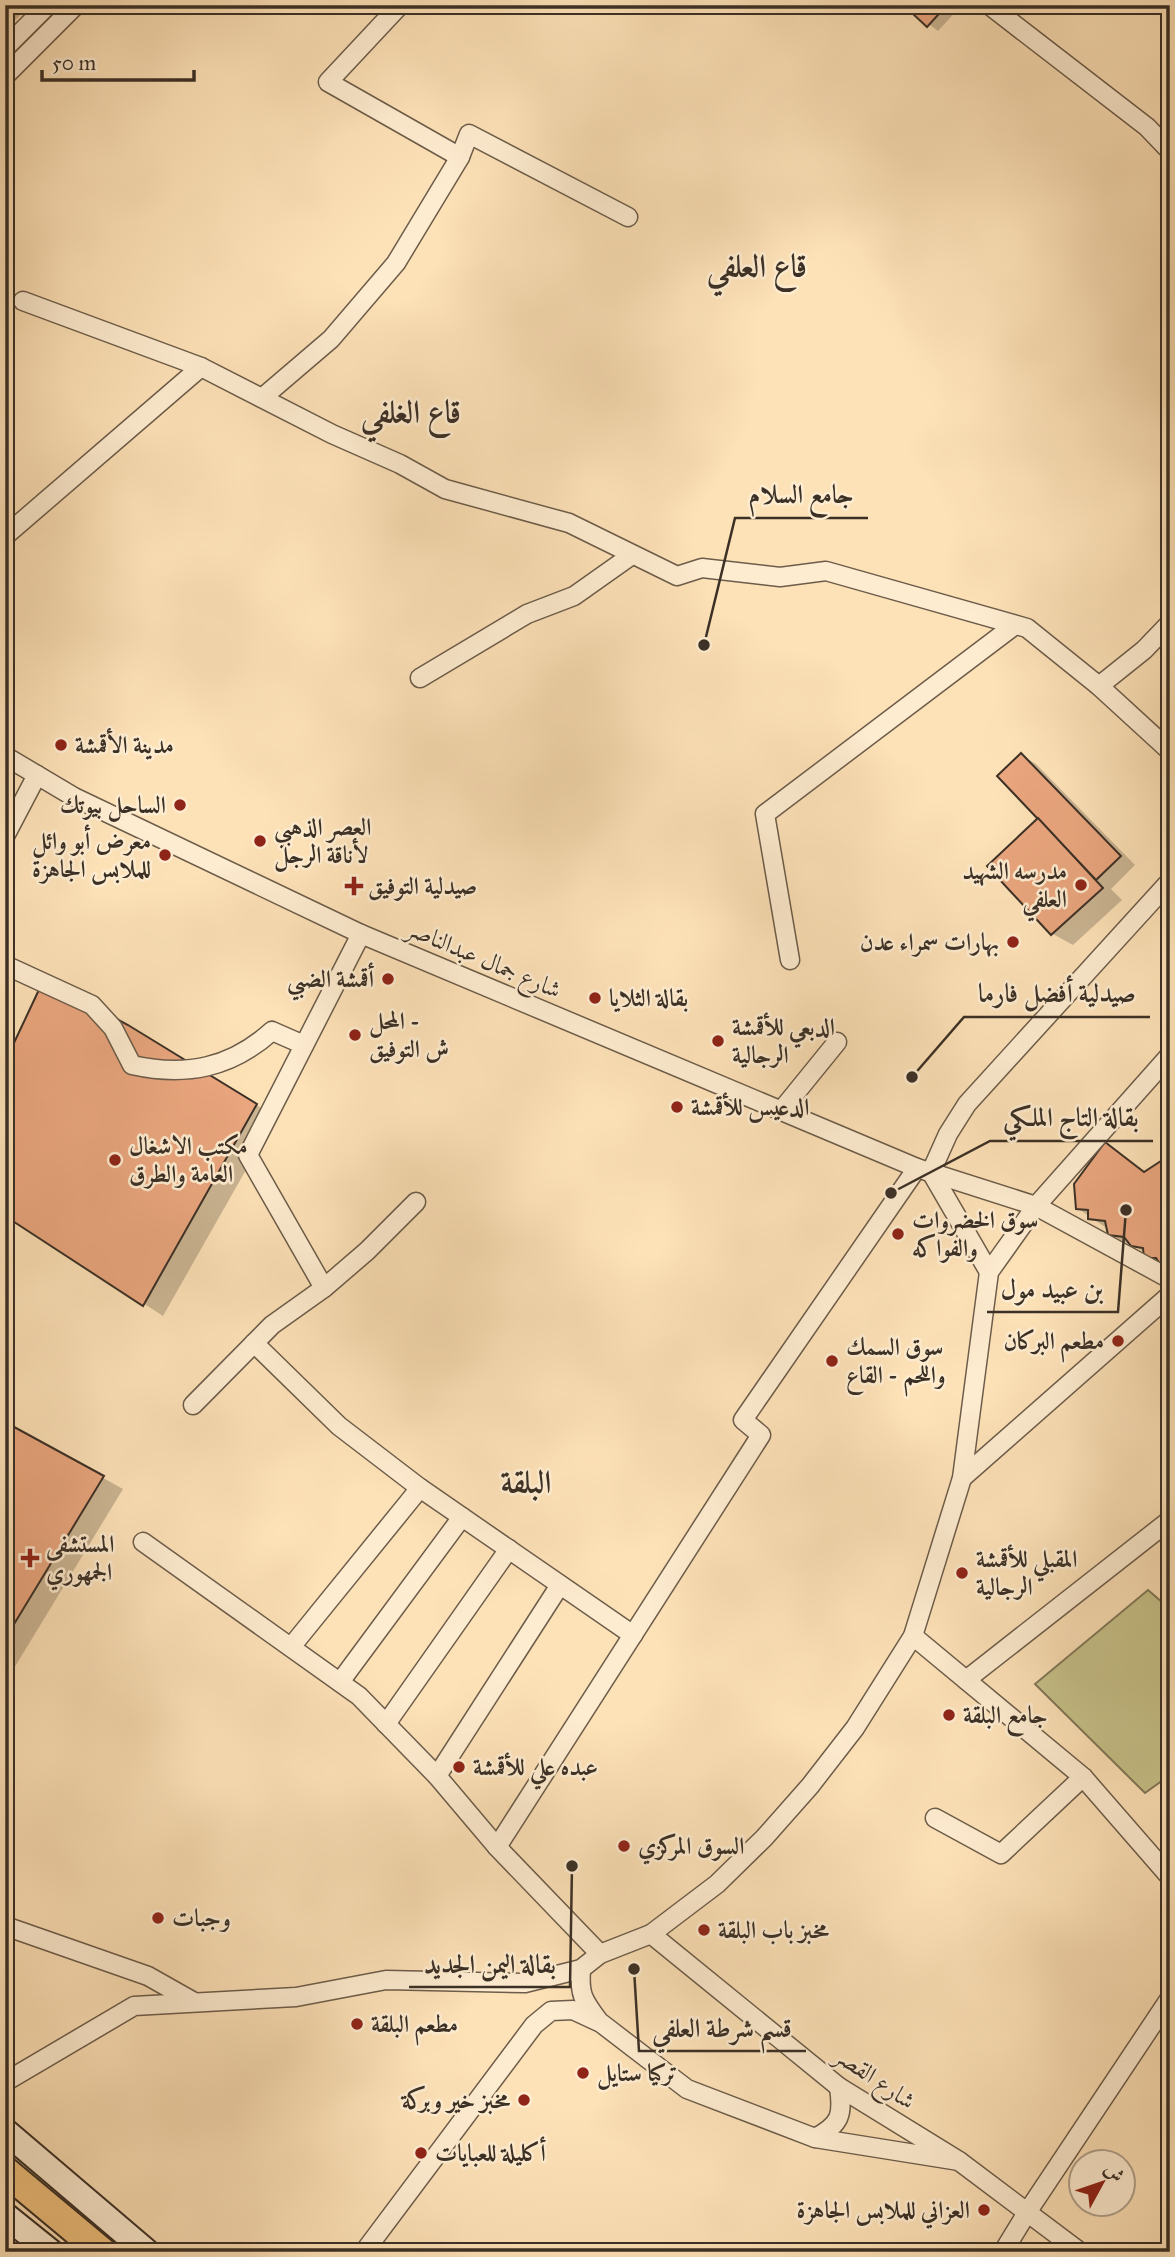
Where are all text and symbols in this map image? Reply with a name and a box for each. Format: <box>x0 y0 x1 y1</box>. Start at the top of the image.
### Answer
scale bar <box>42 38 194 82</box>
text: 50 m <box>52 50 97 76</box>
district label: قاع العلفي <box>706 247 807 297</box>
district label: قاع الغلفي <box>360 393 461 443</box>
callout: جامع السلام <box>735 471 868 518</box>
text: جامع السلام <box>749 478 853 518</box>
place label: مدينة الأقمشة <box>75 727 174 760</box>
marker: مدينة الأقمشة <box>53 737 69 753</box>
place label: الساحل بيوتك <box>60 790 166 822</box>
marker: الساحل بيوتك <box>172 797 188 813</box>
place label: العصر الذهبي لأناقة الرجل <box>274 812 372 872</box>
place label: معرض أبو وائل للملابس الجاهزة <box>32 824 151 885</box>
marker: العصر الذهبي لأناقة الرجل <box>252 833 268 849</box>
marker: معرض أبو وائل للملابس الجاهزة <box>157 847 173 863</box>
place label: مدرسه الشهيد العلفي <box>962 856 1067 922</box>
place label: صيدلية التوفيق <box>368 871 477 901</box>
marker: مدرسه الشهيد العلفي <box>1073 877 1089 893</box>
marker: صيدلية التوفيق <box>346 878 362 894</box>
street label: شارع جمال عبدالناصر <box>398 912 566 1010</box>
place label: بهارات سمراء عدن <box>860 927 999 958</box>
marker: بهارات سمراء عدن <box>1005 934 1021 950</box>
place label: أقمشة الضبي <box>287 962 374 1001</box>
callout: صيدلية أفضل فارما <box>964 970 1150 1017</box>
marker: أقمشة الضبي <box>380 971 396 987</box>
text: صيدلية أفضل فارما <box>978 975 1136 1012</box>
place label: بقالة الثلايا <box>609 983 688 1013</box>
marker: بقالة الثلايا <box>587 990 603 1006</box>
place label: المحل - ش التوفيق <box>369 1006 449 1064</box>
place label: الدبعي للأقمشة الرجالية <box>732 1012 835 1070</box>
marker: المحل - ش التوفيق <box>347 1027 363 1043</box>
marker: الدبعي للأقمشة الرجالية <box>710 1033 726 1049</box>
place label: الدعيس للأقمشة <box>691 1092 809 1123</box>
callout: بقالة التاج الملكي <box>990 1094 1153 1141</box>
marker: الدعيس للأقمشة <box>669 1099 685 1115</box>
text: بقالة التاج الملكي <box>1003 1101 1139 1141</box>
place label: مكتب الاشغال العامة والطرق <box>129 1131 248 1189</box>
marker: مكتب الاشغال العامة والطرق <box>107 1152 123 1168</box>
place label: سوق الخضروات والفواكه <box>912 1205 1038 1263</box>
marker: سوق الخضروات والفواكه <box>890 1226 906 1242</box>
callout: بن عبيد مول <box>987 1265 1118 1312</box>
text: بن عبيد مول <box>1001 1273 1103 1306</box>
place label: مطعم البركان <box>1004 1326 1104 1363</box>
place label: سوق السمك واللحم - القاع <box>846 1332 946 1397</box>
marker: مطعم البركان <box>1110 1333 1126 1349</box>
marker: سوق السمك واللحم - القاع <box>824 1353 840 1369</box>
district label: البلقة <box>501 1463 551 1502</box>
place label: المستشفى الجمهوري <box>45 1529 115 1591</box>
place label: المقبلي للأقمشة الرجالية <box>976 1544 1078 1602</box>
marker: المستشفى الجمهوري <box>20 1548 40 1568</box>
marker: المقبلي للأقمشة الرجالية <box>954 1565 970 1581</box>
place label: جامع البلقة <box>963 1700 1048 1737</box>
marker: جامع البلقة <box>941 1707 957 1723</box>
place label: عبده علي للأقمشة <box>473 1752 598 1790</box>
marker: عبده علي للأقمشة <box>451 1759 467 1775</box>
place label: السوق المركزي <box>638 1831 744 1865</box>
marker: السوق المركزي <box>616 1838 632 1854</box>
place label: وجبات <box>172 1903 231 1933</box>
marker: وجبات <box>150 1910 166 1926</box>
place label: مخبز باب البلقة <box>718 1915 829 1945</box>
marker: مخبز باب البلقة <box>696 1922 712 1938</box>
callout: بقالة اليمن الجديد <box>409 1940 570 1987</box>
text: بقالة اليمن الجديد <box>424 1948 556 1982</box>
callout: قسم شرطة العلفي <box>639 2004 806 2051</box>
place label: مطعم البلقة <box>371 2009 458 2046</box>
text: قسم شرطة العلفي <box>651 2012 792 2054</box>
marker: مطعم البلقة <box>349 2016 365 2032</box>
street label: شارع القصر <box>824 2038 921 2120</box>
place label: تركيا ستايل <box>597 2058 678 2090</box>
marker: تركيا ستايل <box>575 2065 591 2081</box>
place label: مخبز خير وبركة <box>400 2085 510 2115</box>
marker: مخبز خير وبركة <box>516 2092 532 2108</box>
place label: أكليلة للعبايات <box>435 2136 546 2168</box>
marker: أكليلة للعبايات <box>413 2145 429 2161</box>
north arrow <box>1066 2148 1136 2218</box>
text: ش <box>1100 2158 1130 2187</box>
place label: العزاني للملابس الجاهزة <box>797 2195 970 2229</box>
marker: العزاني للملابس الجاهزة <box>976 2202 992 2218</box>

